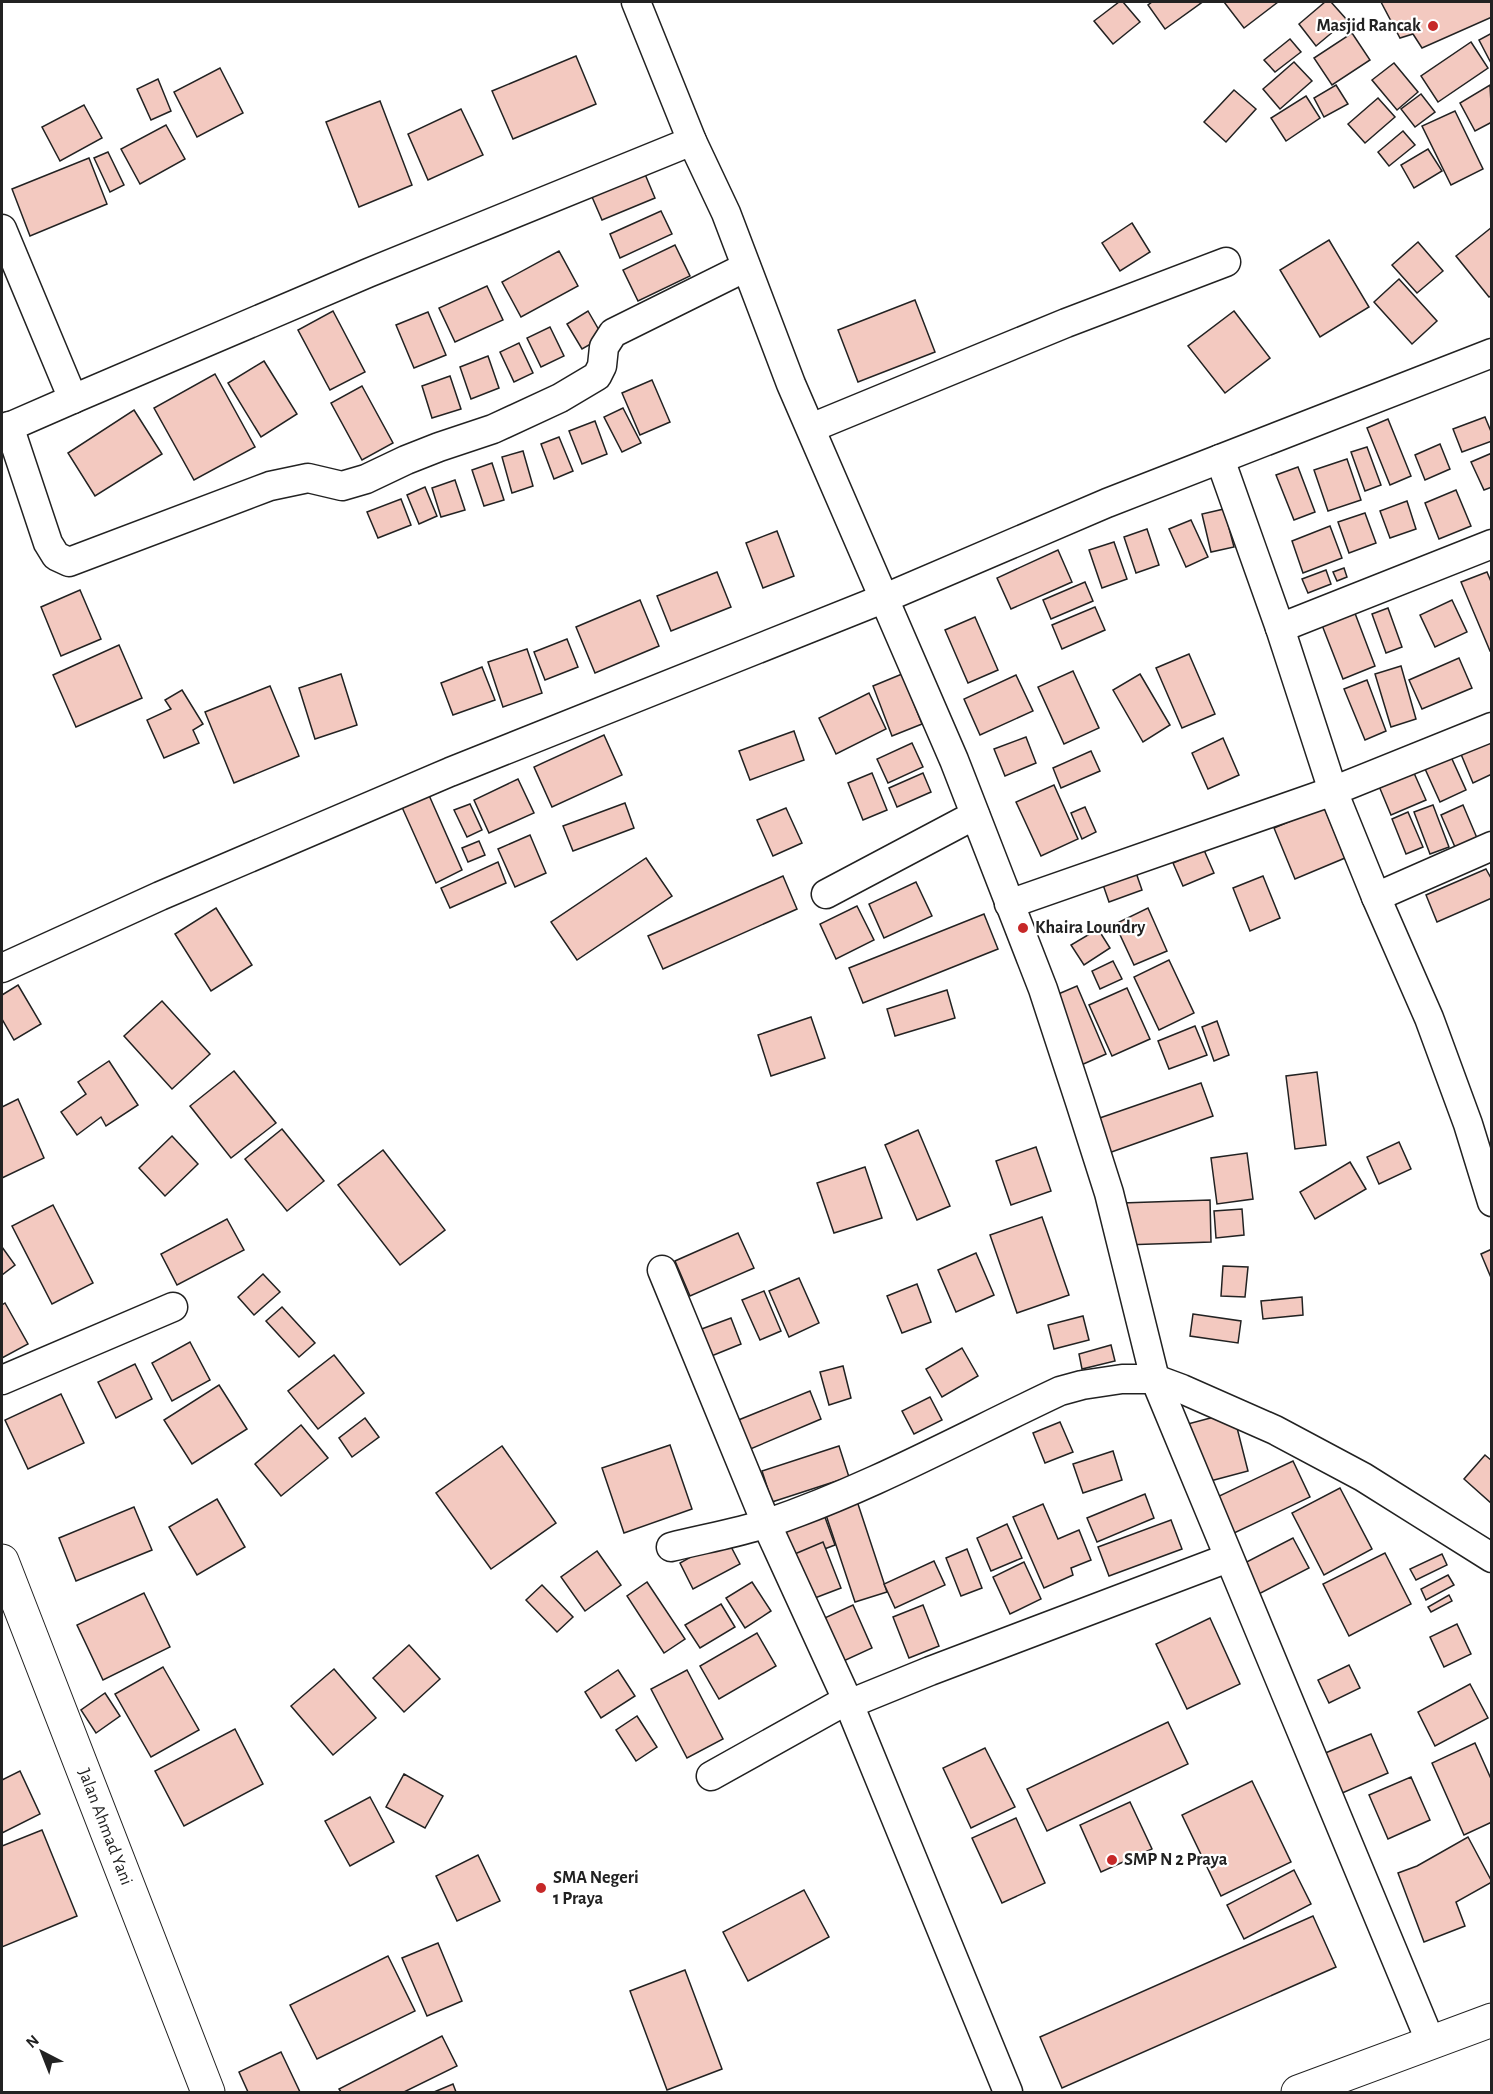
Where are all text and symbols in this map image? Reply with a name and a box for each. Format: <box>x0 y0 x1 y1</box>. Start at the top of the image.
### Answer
place label: Masjid Rancak <box>1316 17 1421 35</box>
marker: Masjid Rancak <box>1426 19 1440 33</box>
place label: Khaira Loundry <box>1035 919 1146 937</box>
marker: Khaira Loundry <box>1016 921 1030 935</box>
street label: Jalan Ahmad Yani <box>75 1766 135 1888</box>
place label: SMP N 2 Praya <box>1124 1851 1228 1869</box>
marker: SMP N 2 Praya <box>1105 1853 1119 1867</box>
place label: SMA Negeri 1 Praya <box>553 1869 639 1908</box>
marker: SMA Negeri 1 Praya <box>534 1881 548 1895</box>
north arrow <box>12 2022 72 2082</box>
text: N <box>23 2032 42 2051</box>

